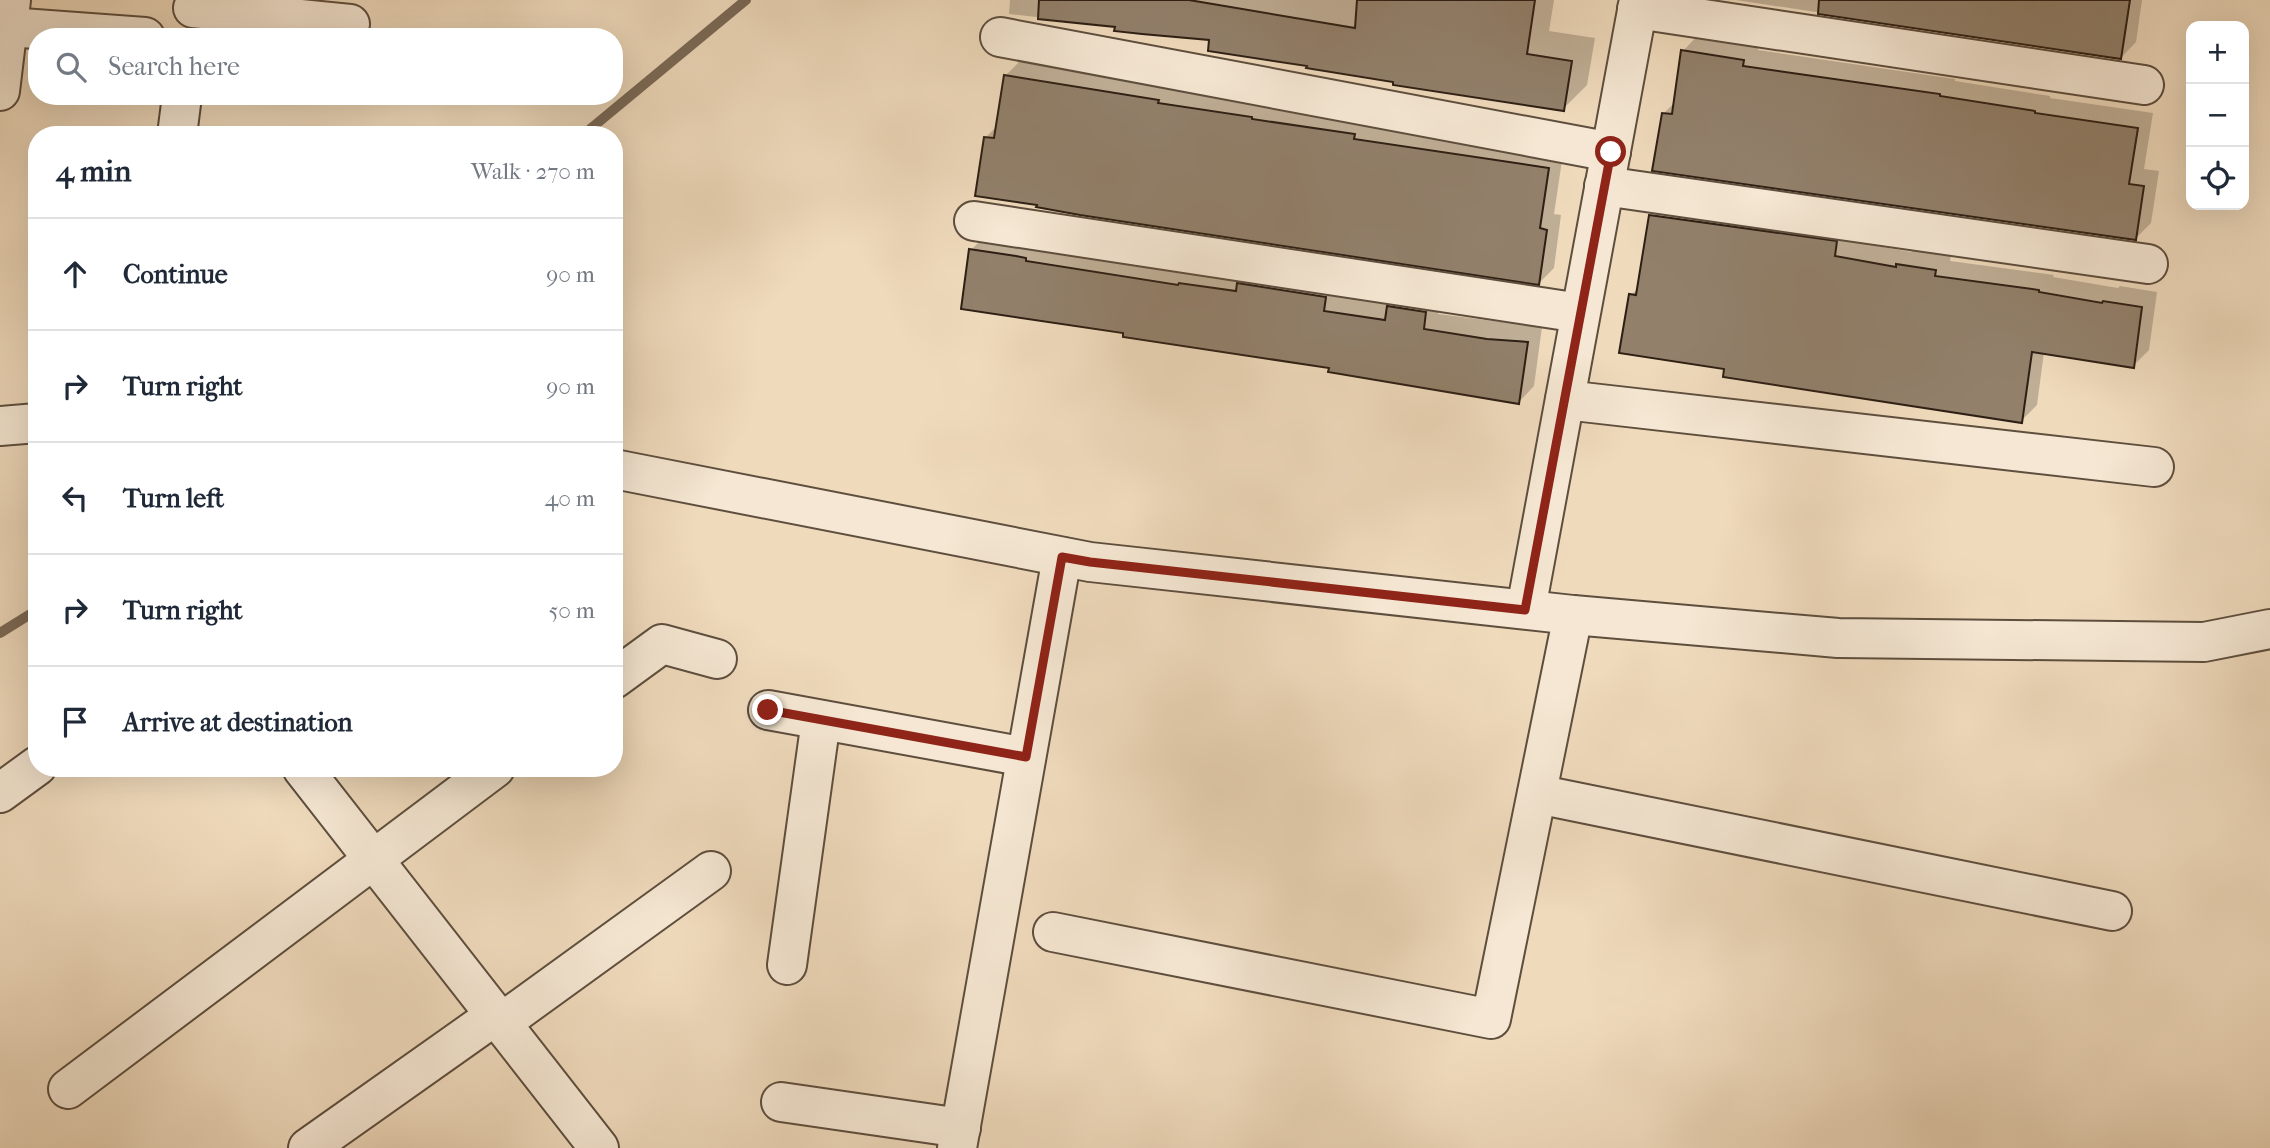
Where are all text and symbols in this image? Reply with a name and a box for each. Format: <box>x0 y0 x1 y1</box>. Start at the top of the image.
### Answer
map controls <box>2186 21 2249 210</box>
button: + <box>2186 21 2249 84</box>
search box <box>28 28 623 105</box>
icon: search <box>52 48 90 86</box>
text: Search here <box>108 51 240 82</box>
button: − <box>2186 84 2249 147</box>
route start <box>1595 136 1626 167</box>
button: locate <box>2186 147 2249 210</box>
text: 4 min <box>56 154 131 189</box>
text: Walk · 270 m <box>471 158 595 185</box>
icon: ahead <box>56 255 94 293</box>
text: Continue <box>123 259 228 290</box>
text: 90 m <box>546 261 595 288</box>
icon: right <box>56 367 94 405</box>
text: Turn right <box>123 371 243 402</box>
text: 90 m <box>546 373 595 400</box>
icon: left <box>56 479 94 517</box>
text: Turn left <box>123 483 224 514</box>
text: 40 m <box>545 485 595 512</box>
icon: right <box>56 591 94 629</box>
text: Turn right <box>123 595 243 626</box>
text: 50 m <box>548 597 595 624</box>
route end <box>752 694 783 725</box>
icon: arrive <box>56 703 94 741</box>
text: Arrive at destination <box>123 707 353 738</box>

